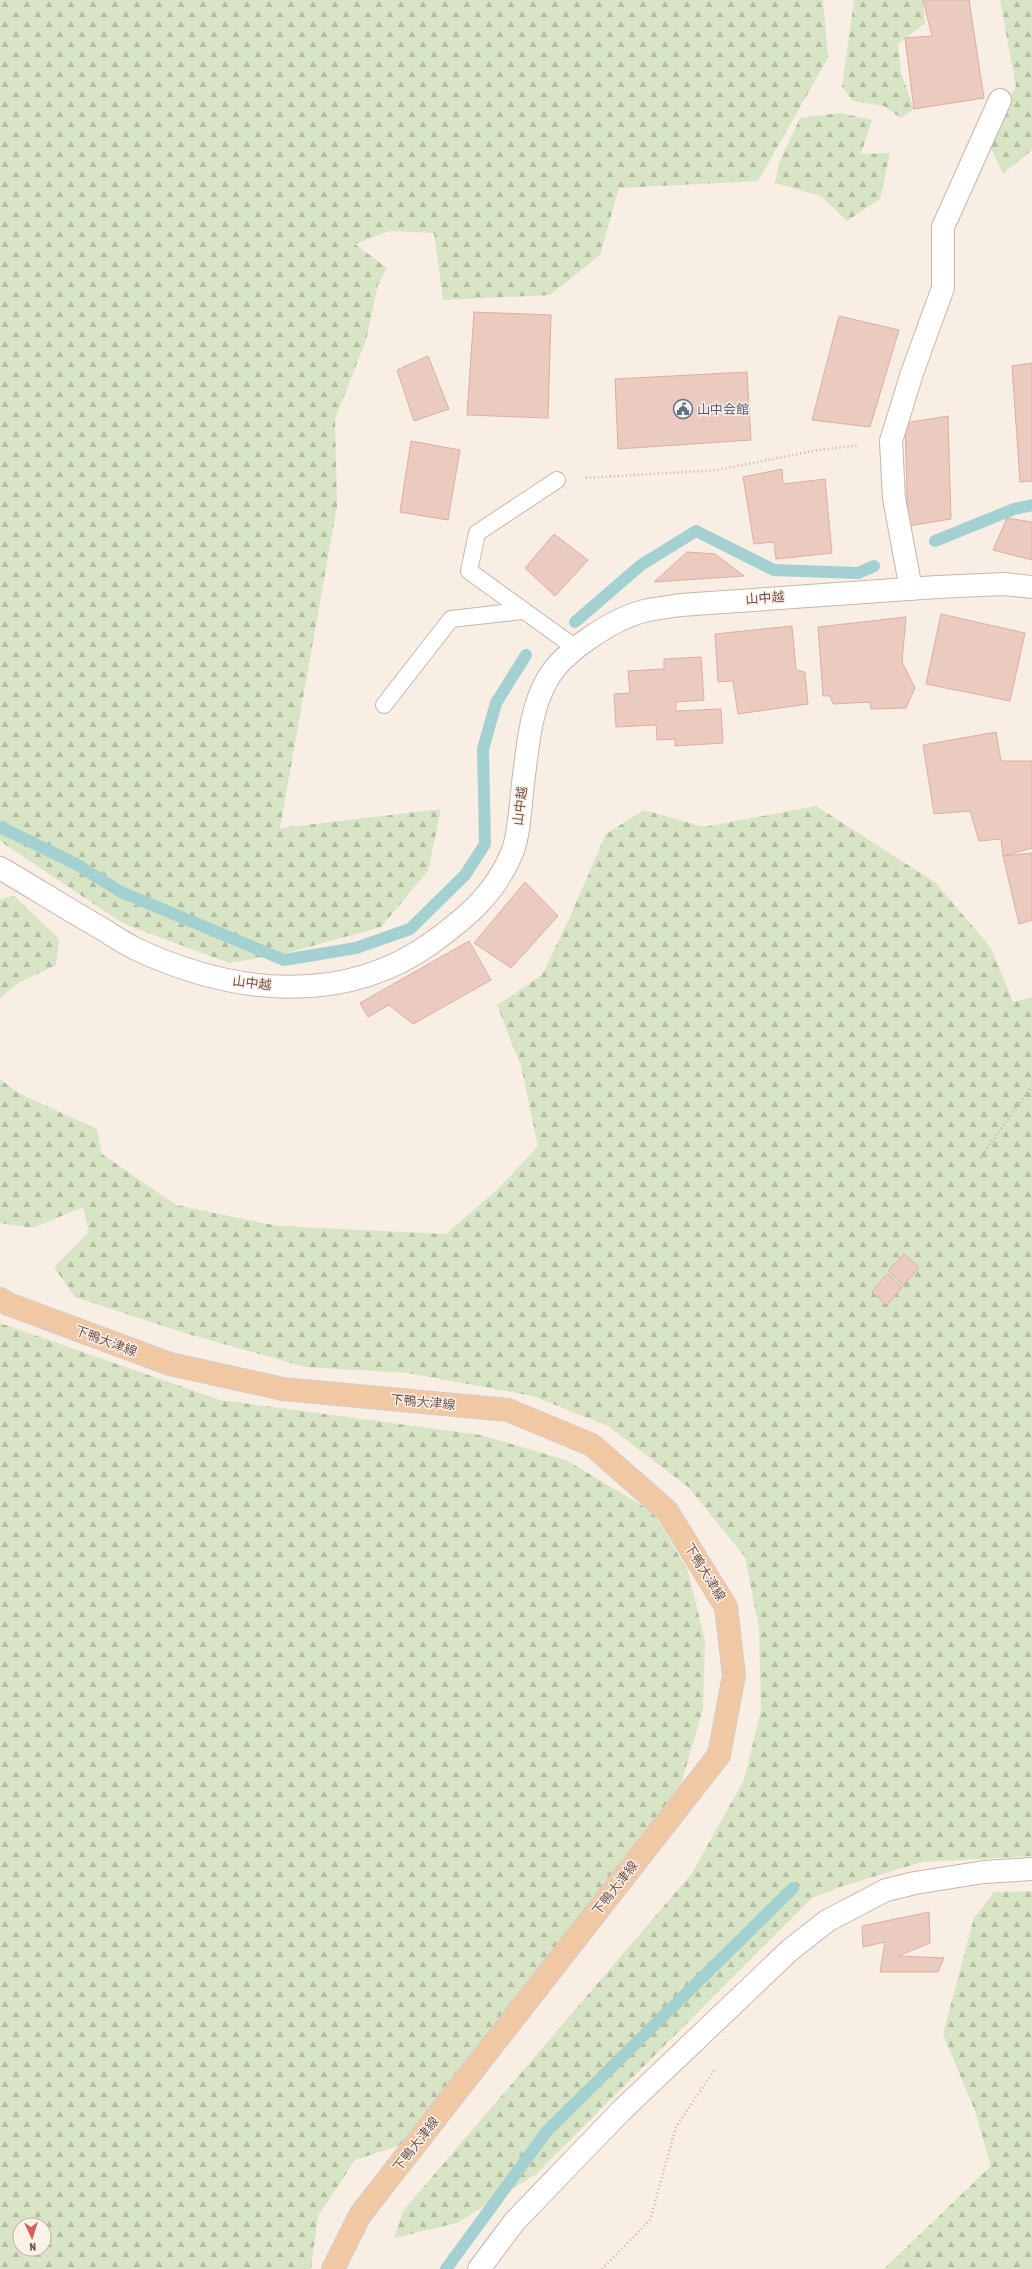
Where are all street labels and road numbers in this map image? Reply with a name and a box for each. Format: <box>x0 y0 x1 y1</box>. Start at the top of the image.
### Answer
street label: 山中越 <box>745 589 785 607</box>
street label: 山中越 <box>510 786 530 826</box>
street label: 山中越 <box>232 973 272 993</box>
street label: 下鴨大津線 <box>73 1323 139 1359</box>
street label: 下鴨大津線 <box>390 1392 456 1412</box>
street label: 下鴨大津線 <box>681 1540 729 1604</box>
street label: 下鴨大津線 <box>589 1858 641 1918</box>
street label: 下鴨大津線 <box>390 2114 442 2174</box>

